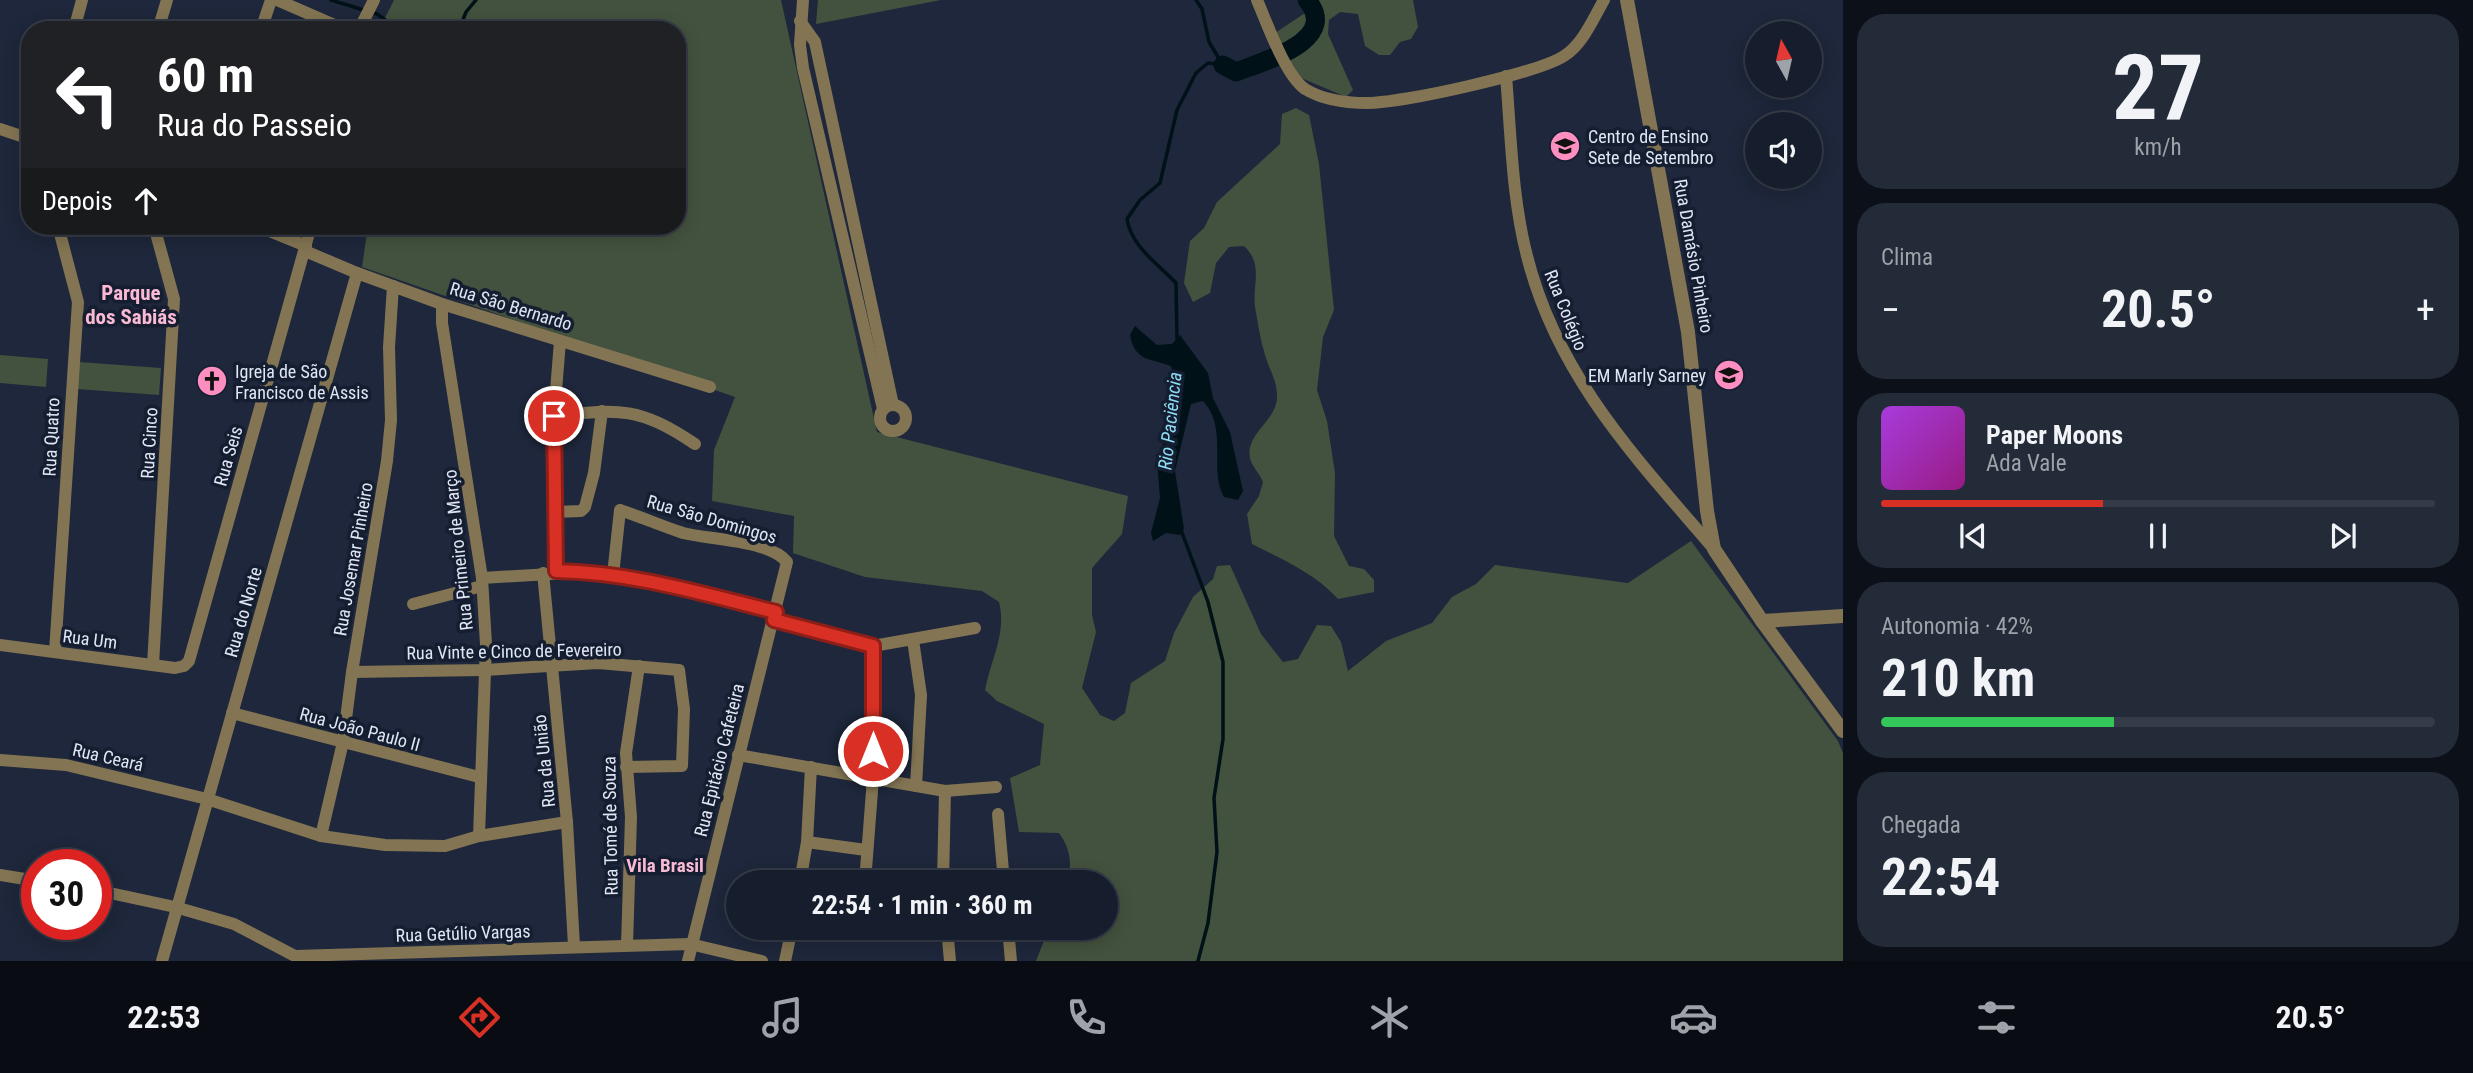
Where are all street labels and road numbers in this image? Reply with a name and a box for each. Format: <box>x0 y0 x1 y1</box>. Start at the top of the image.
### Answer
street label: Rua Damásio Pinheiro <box>1670 177 1718 335</box>
street label: Rua Colégio <box>1540 267 1592 353</box>
street label: Rua São Bernardo <box>447 277 575 335</box>
street label: Rua Quatro <box>38 397 64 477</box>
street label: Rua Cinco <box>137 407 161 479</box>
street label: Rua Seis <box>209 424 247 488</box>
street label: Rua Primeiro de Março <box>439 469 477 631</box>
street label: Rua Josemar Pinheiro <box>329 481 377 637</box>
street label: Rua São Domingos <box>645 490 779 548</box>
street label: Rua do Norte <box>220 564 266 660</box>
street label: Rua Um <box>62 625 118 653</box>
street label: Rua Vinte e Cinco de Fevereiro <box>406 639 622 663</box>
street label: Rua Epitácio Cafeteira <box>690 681 748 839</box>
street label: Rua João Paulo II <box>297 703 423 755</box>
street label: Rua da União <box>529 714 559 808</box>
street label: Rua Ceará <box>71 739 145 775</box>
street label: Rua Tomé de Souza <box>598 756 622 896</box>
street label: Rua Getúlio Vargas <box>395 920 531 946</box>

